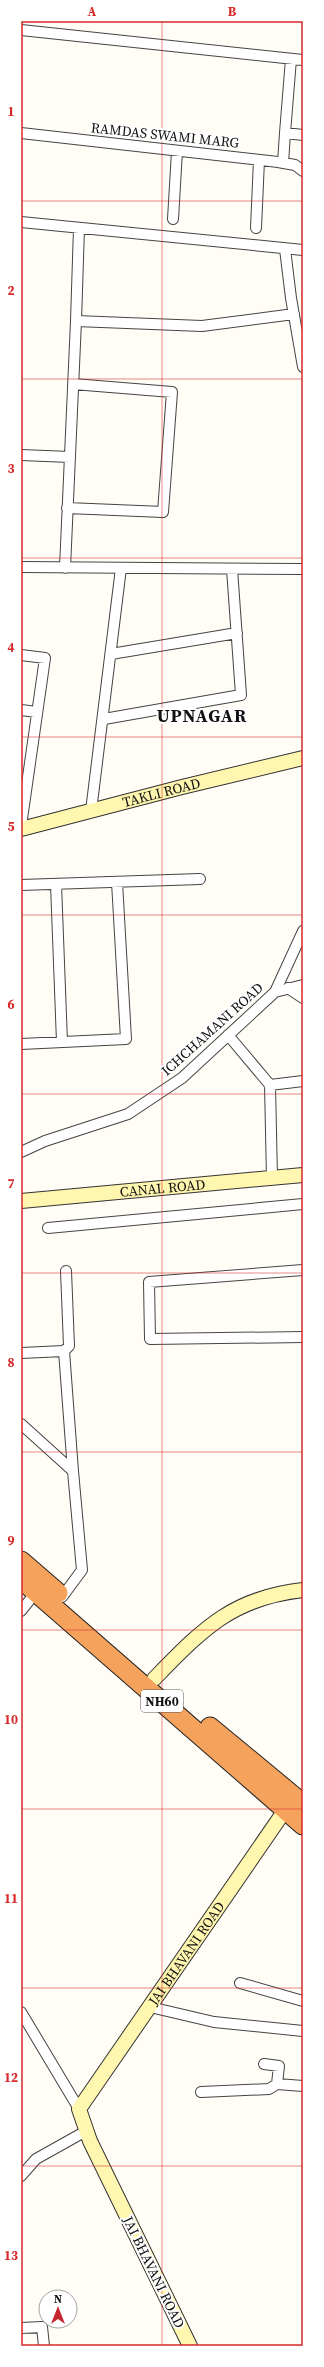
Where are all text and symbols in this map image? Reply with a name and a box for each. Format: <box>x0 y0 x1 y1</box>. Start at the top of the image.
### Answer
text: A <box>88 3 97 20</box>
text: B <box>228 3 237 20</box>
text: 1 <box>7 103 15 120</box>
street label: RAMDAS SWAMI MARG <box>90 117 241 153</box>
text: 2 <box>7 282 15 299</box>
text: 3 <box>7 460 15 477</box>
text: 4 <box>7 639 15 656</box>
district label: UPNAGAR <box>157 703 247 728</box>
street label: TAKLI ROAD <box>120 773 202 812</box>
text: 5 <box>7 818 15 835</box>
street label: ICHCHAMANI ROAD <box>157 978 267 1080</box>
text: 6 <box>7 996 15 1013</box>
street label: CANAL ROAD <box>119 1174 206 1202</box>
text: 7 <box>7 1175 15 1192</box>
text: 8 <box>7 1354 15 1371</box>
text: 9 <box>7 1532 15 1549</box>
road number: NH60 <box>141 1690 183 1712</box>
text: 10 <box>4 1711 18 1728</box>
text: 11 <box>4 1890 18 1907</box>
street label: JAI BHAVANI ROAD <box>143 1897 229 2010</box>
text: 12 <box>4 2069 18 2086</box>
street label: JAI BHAVANI ROAD <box>118 2212 190 2331</box>
text: 13 <box>4 2247 18 2264</box>
north arrow <box>38 2289 78 2329</box>
text: N <box>54 2292 62 2307</box>

